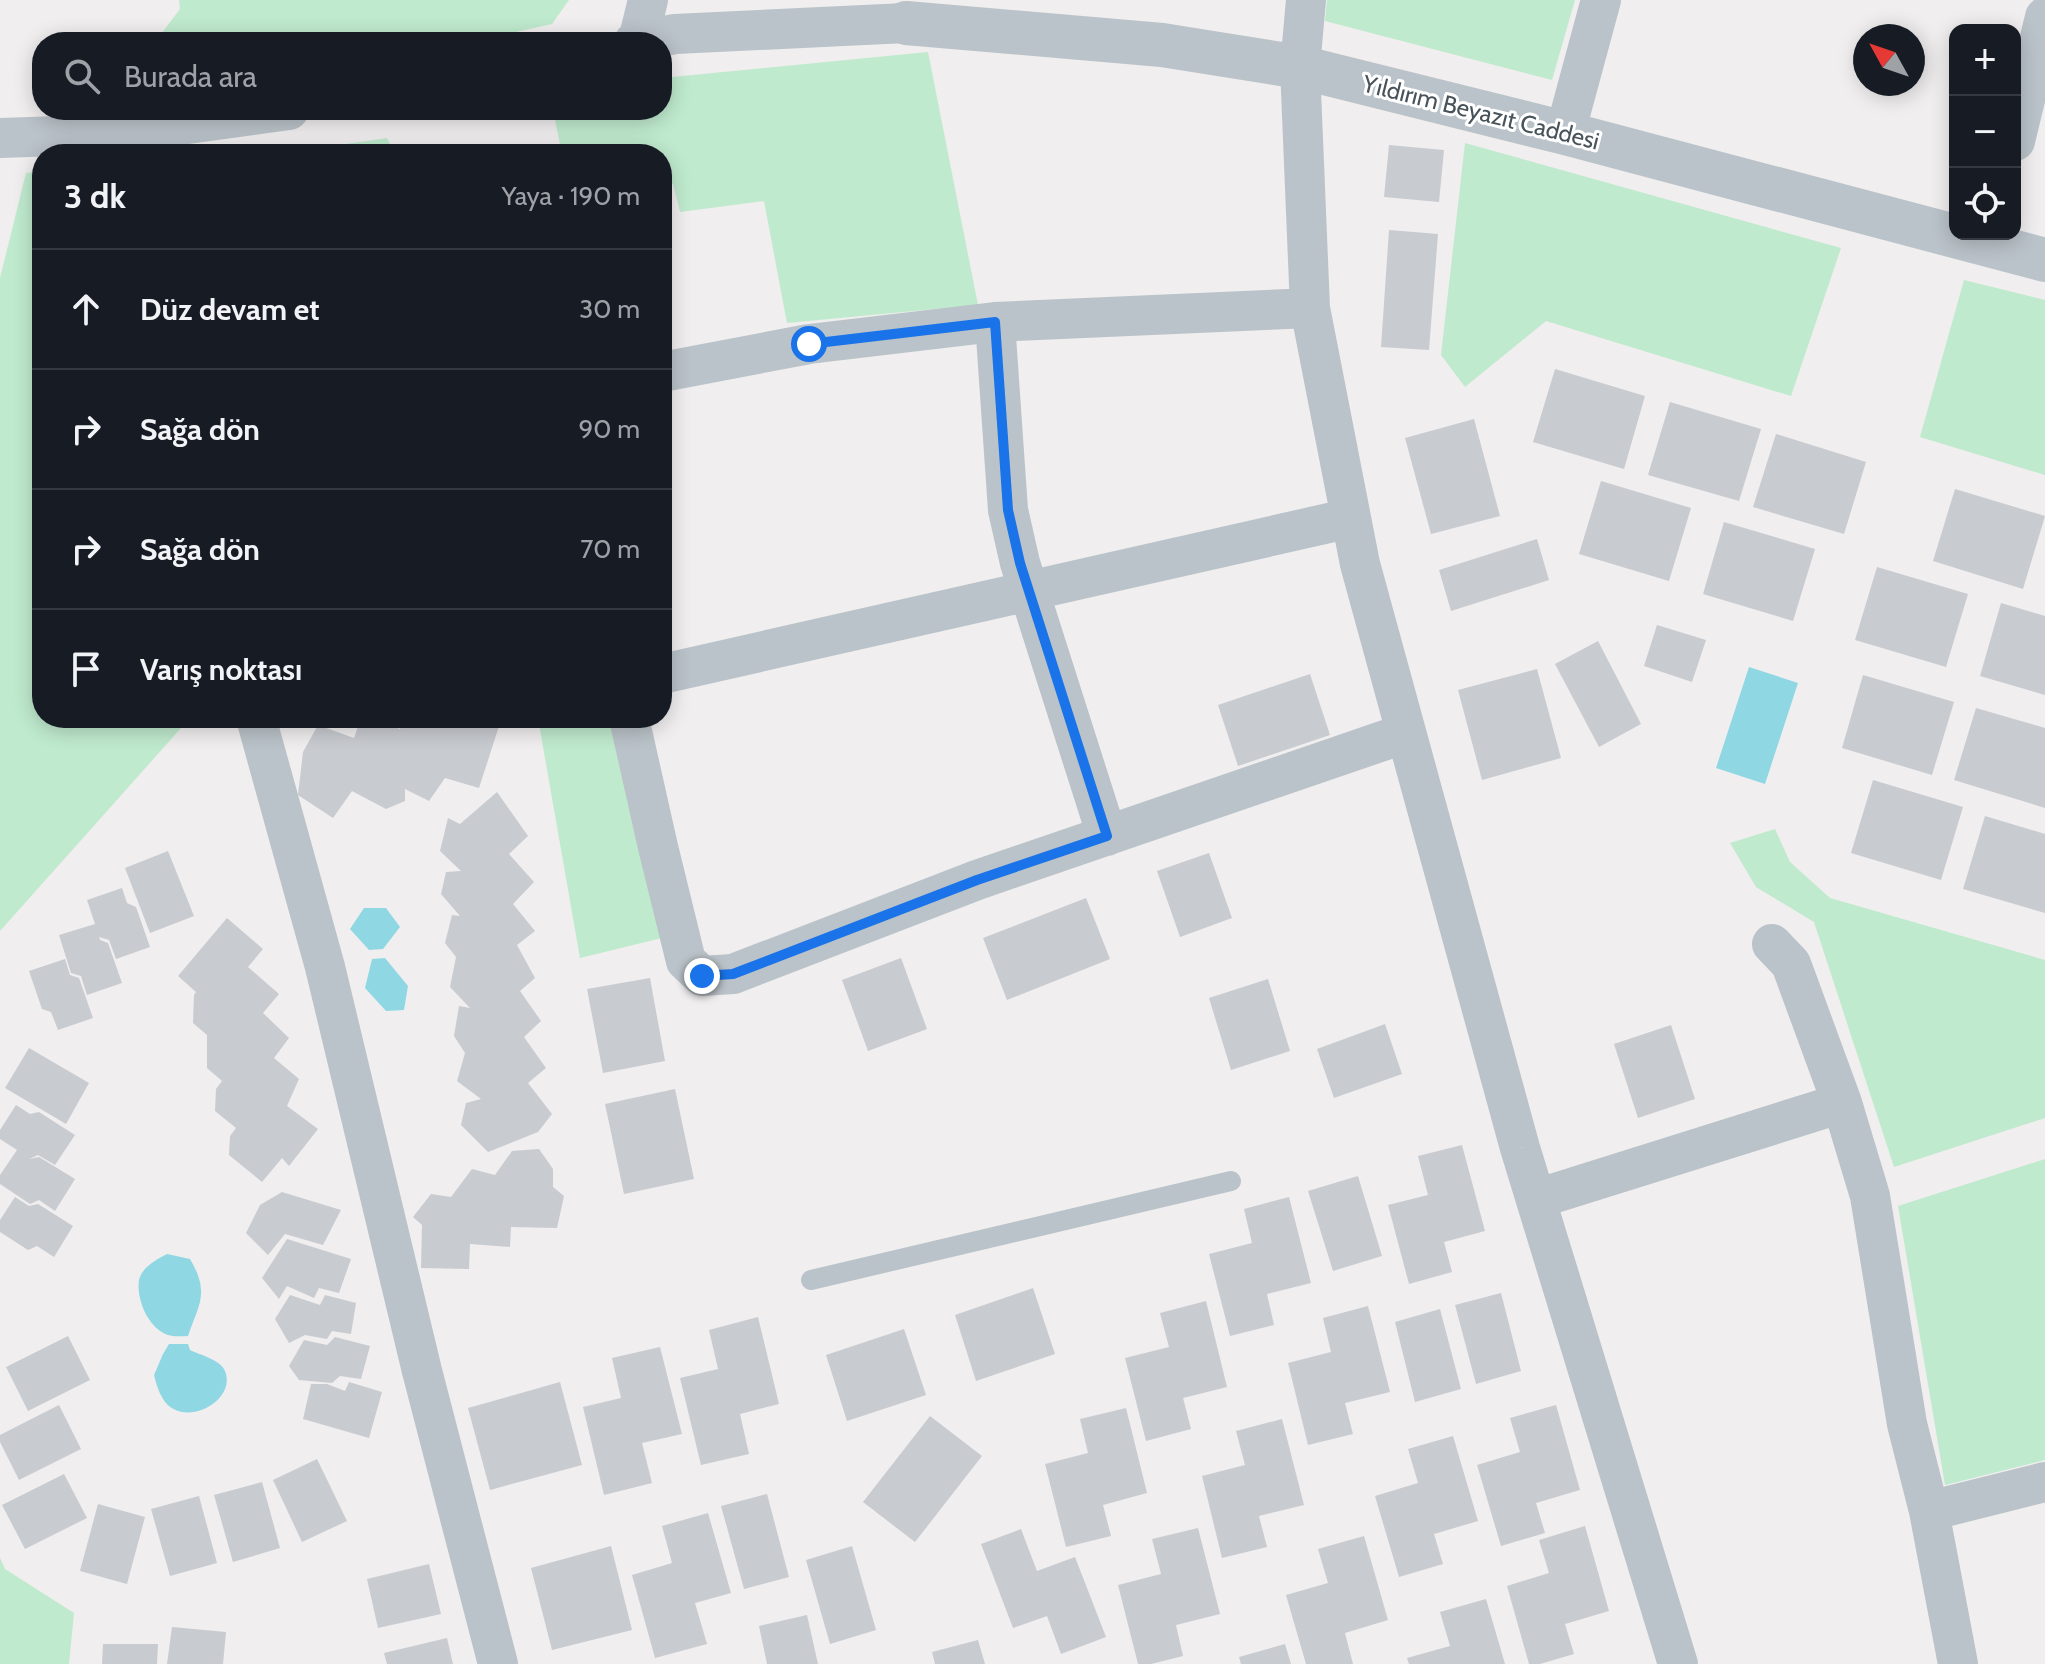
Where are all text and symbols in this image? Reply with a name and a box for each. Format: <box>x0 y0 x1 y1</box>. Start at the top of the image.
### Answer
north arrow <box>1853 24 1925 96</box>
map controls <box>1949 24 2021 240</box>
button: + <box>1949 24 2021 96</box>
search box <box>32 32 672 120</box>
icon: search <box>60 54 104 98</box>
text: Burada ara <box>124 58 257 95</box>
street label: Yıldırım Beyazıt Caddesi <box>1359 68 1602 155</box>
button: − <box>1949 96 2021 168</box>
button: locate <box>1949 168 2021 240</box>
text: 3 dk <box>64 175 126 217</box>
text: Yaya · 190 m <box>502 180 640 212</box>
icon: ahead <box>64 287 108 331</box>
text: Düz devam et <box>140 291 320 328</box>
text: 30 m <box>579 293 640 325</box>
route start <box>791 326 827 362</box>
icon: right <box>64 407 108 451</box>
text: Sağa dön <box>140 411 260 448</box>
text: 90 m <box>578 413 640 445</box>
icon: right <box>64 527 108 571</box>
text: Sağa dön <box>140 531 260 568</box>
text: 70 m <box>580 533 640 565</box>
icon: arrive <box>64 647 108 691</box>
text: Varış noktası <box>140 651 302 688</box>
route end <box>684 958 720 994</box>

